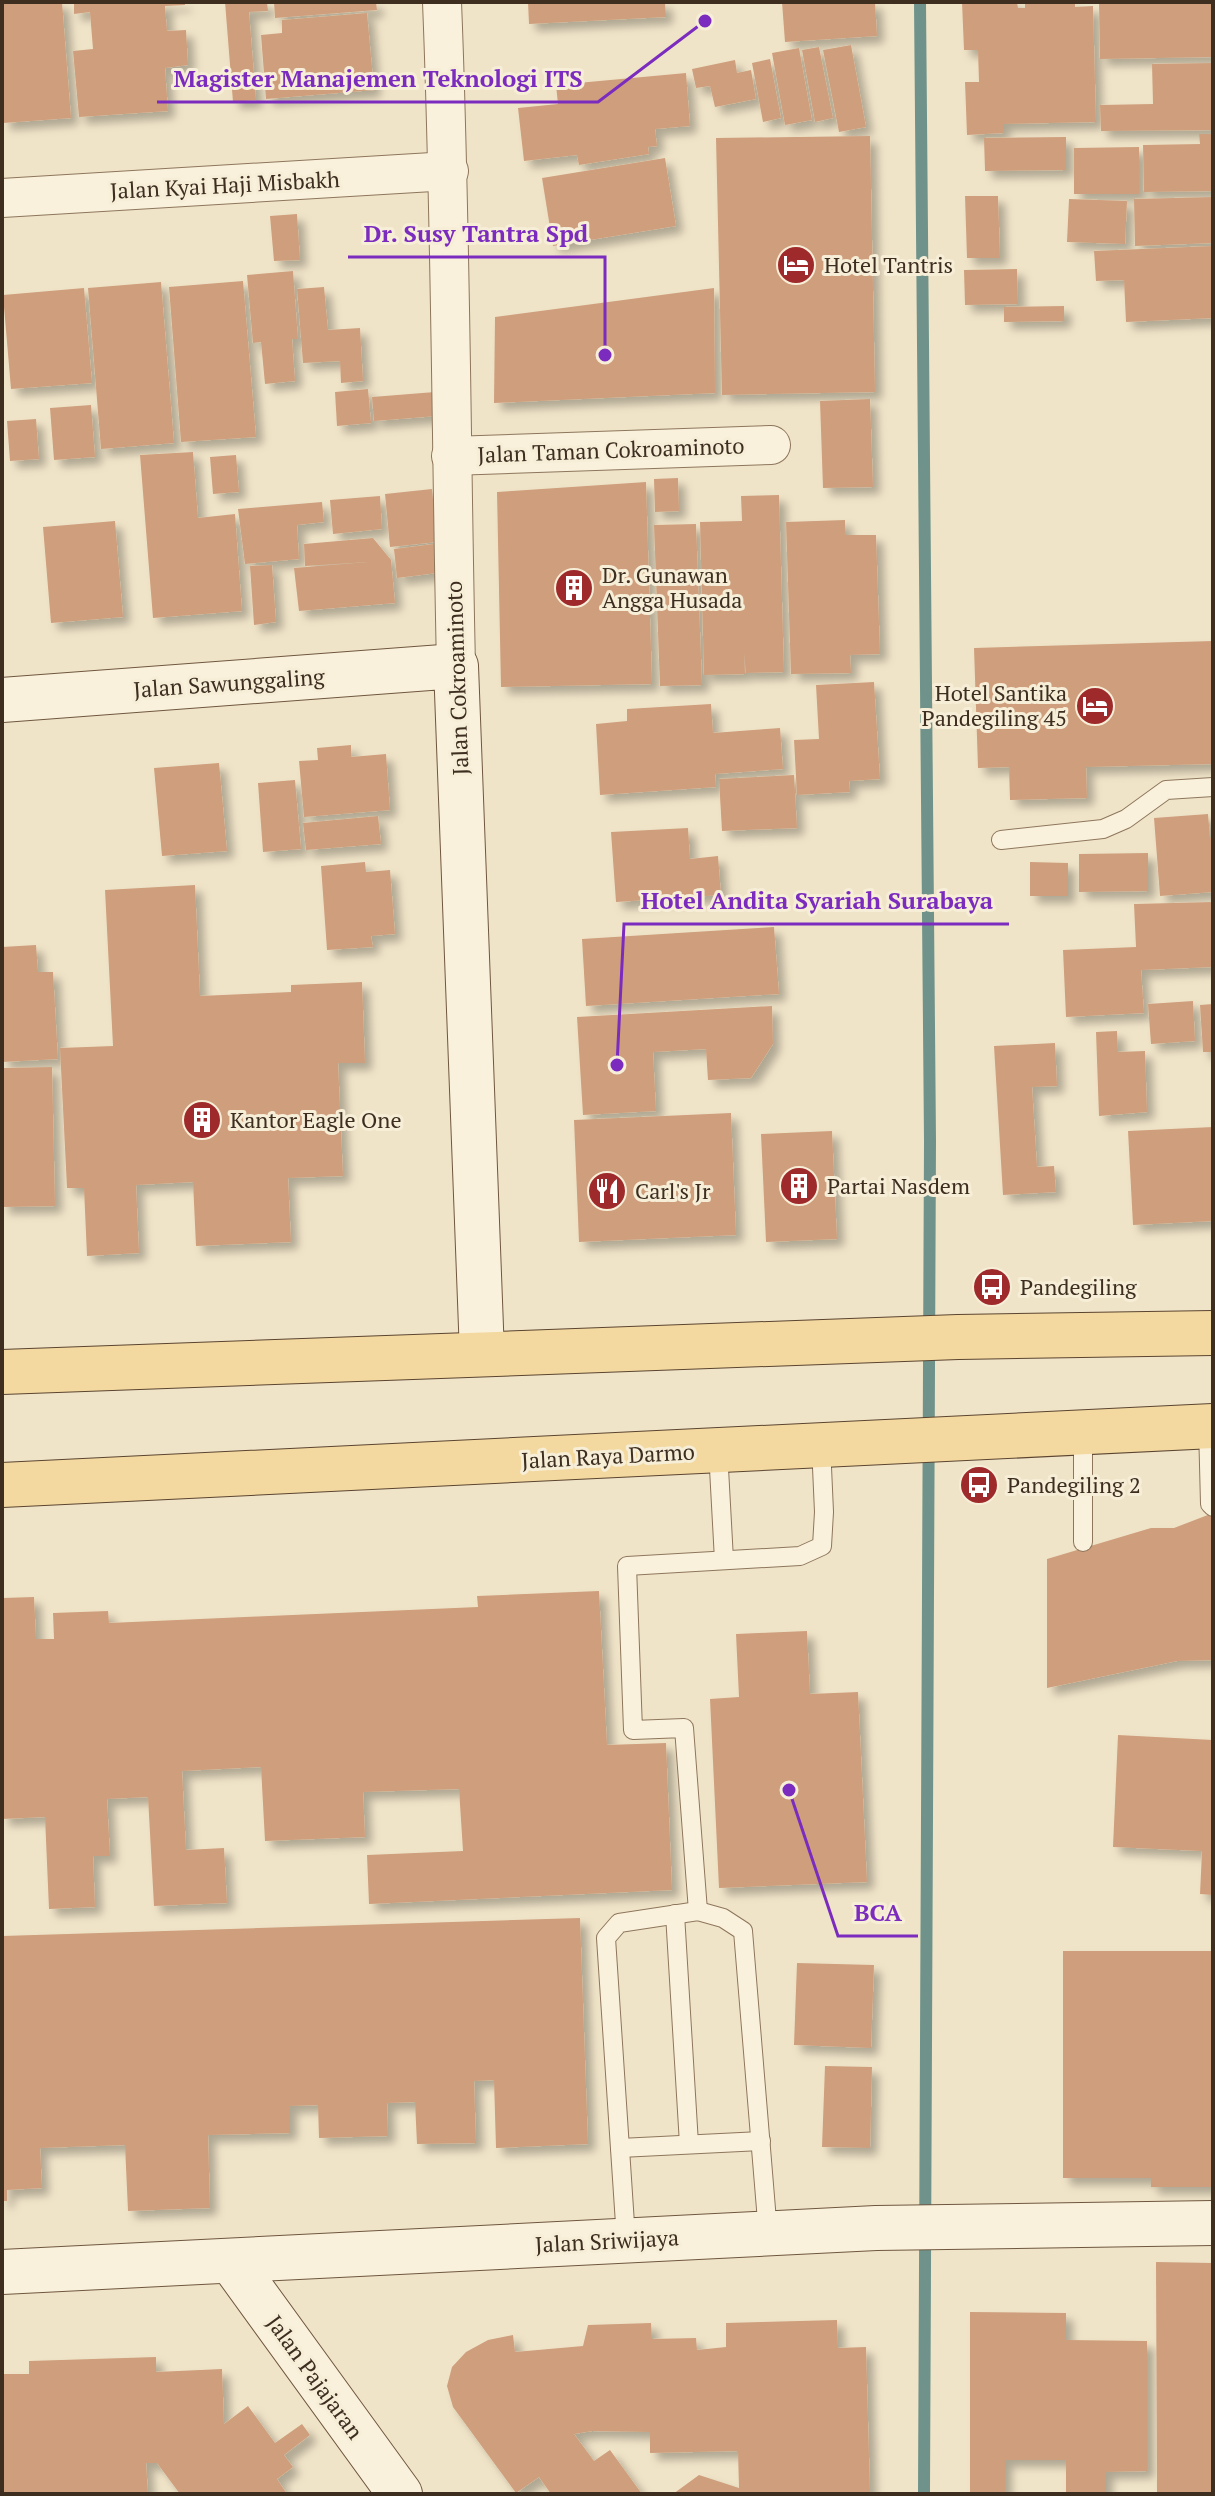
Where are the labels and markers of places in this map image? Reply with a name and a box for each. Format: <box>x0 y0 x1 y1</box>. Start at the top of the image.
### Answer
callout: Magister Manajemen Teknologi ITS <box>157 54 598 102</box>
callout: Dr. Susy Tantra Spd <box>348 209 605 257</box>
hotel icon: Hotel Tantris <box>775 244 817 286</box>
place label: Hotel Tantris <box>824 250 953 279</box>
place label: Dr. Gunawan Angga Husada <box>602 560 742 614</box>
building icon: Dr. Gunawan Angga Husada <box>553 567 595 609</box>
place label: Hotel Santika Pandegiling 45 <box>922 678 1067 732</box>
hotel icon: Hotel Santika Pandegiling 45 <box>1074 685 1116 727</box>
callout: Hotel Andita Syariah Surabaya <box>624 876 1009 924</box>
building icon: Kantor Eagle One <box>181 1099 223 1141</box>
place label: Kantor Eagle One <box>230 1105 401 1134</box>
building icon: Partai Nasdem <box>778 1165 820 1207</box>
restaurant icon: Carl's Jr <box>586 1170 628 1212</box>
place label: Partai Nasdem <box>827 1171 970 1200</box>
place label: Carl's Jr <box>635 1176 711 1205</box>
bus stop icon: Pandegiling <box>971 1266 1013 1308</box>
place label: Pandegiling <box>1020 1272 1137 1301</box>
bus stop icon: Pandegiling 2 <box>958 1464 1000 1506</box>
place label: Pandegiling 2 <box>1007 1470 1141 1499</box>
callout: BCA <box>838 1888 918 1936</box>

